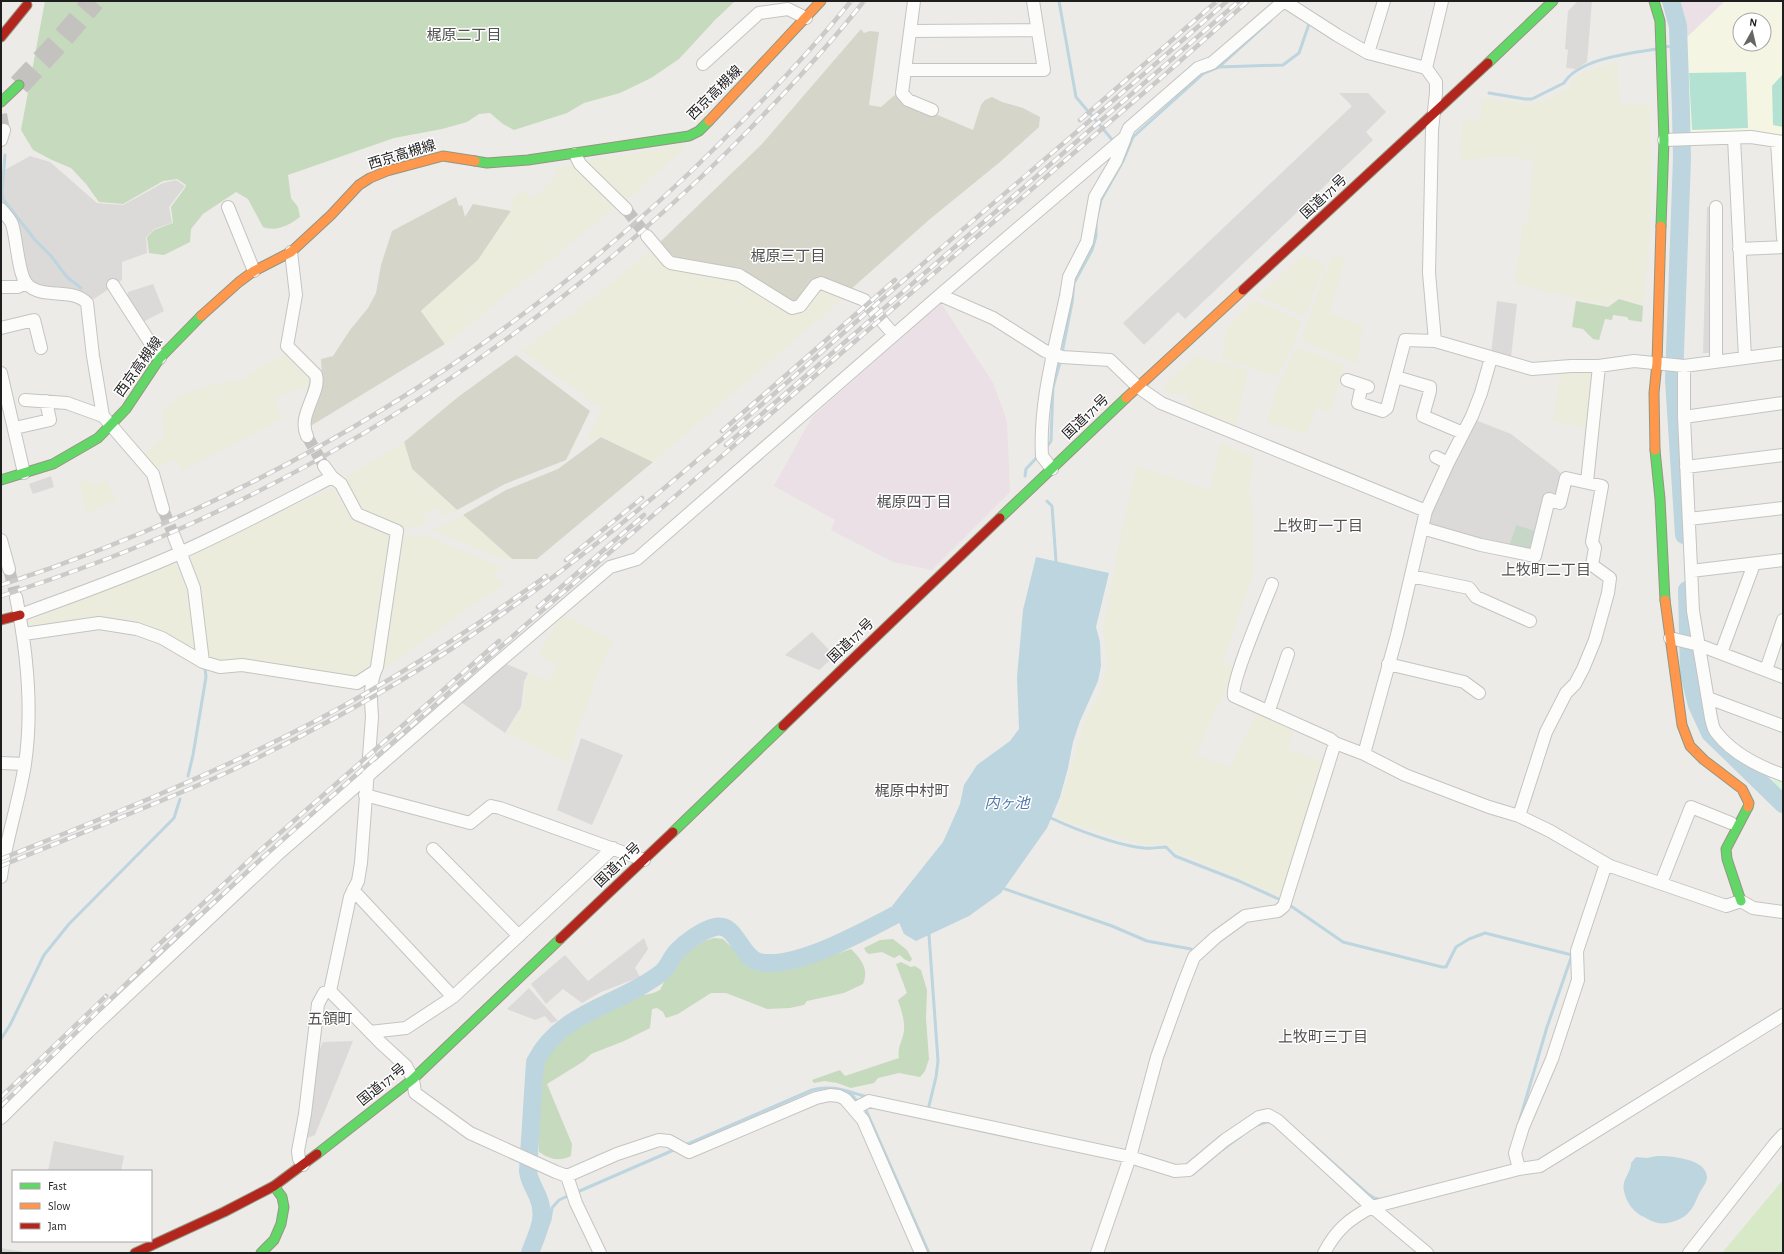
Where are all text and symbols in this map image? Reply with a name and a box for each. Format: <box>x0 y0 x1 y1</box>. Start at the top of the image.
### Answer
north arrow <box>1732 12 1772 52</box>
text: N <box>1749 17 1758 29</box>
district label: 梶原二丁目 <box>426 27 502 43</box>
street label: 西京高槻線 <box>685 63 745 123</box>
street label: 西京高槻線 <box>366 137 438 172</box>
street label: 国道171号 <box>1298 172 1350 222</box>
district label: 梶原三丁目 <box>750 248 826 264</box>
street label: 西京高槻線 <box>112 334 165 399</box>
street label: 国道171号 <box>1060 391 1112 442</box>
district label: 梶原四丁目 <box>876 494 952 510</box>
district label: 上牧町一丁目 <box>1273 517 1363 534</box>
district label: 上牧町二丁目 <box>1501 561 1591 578</box>
street label: 国道171号 <box>825 615 877 666</box>
district label: 梶原中村町 <box>874 782 950 799</box>
water label: 内ヶ池 <box>984 795 1031 811</box>
street label: 国道171号 <box>592 839 644 890</box>
district label: 五領町 <box>307 1011 353 1027</box>
district label: 上牧町三丁目 <box>1278 1028 1368 1045</box>
street label: 国道171号 <box>355 1061 409 1109</box>
legend <box>12 1170 152 1242</box>
text: Fast <box>48 1180 67 1192</box>
text: Slow <box>48 1200 70 1212</box>
text: Jam <box>48 1220 67 1232</box>

